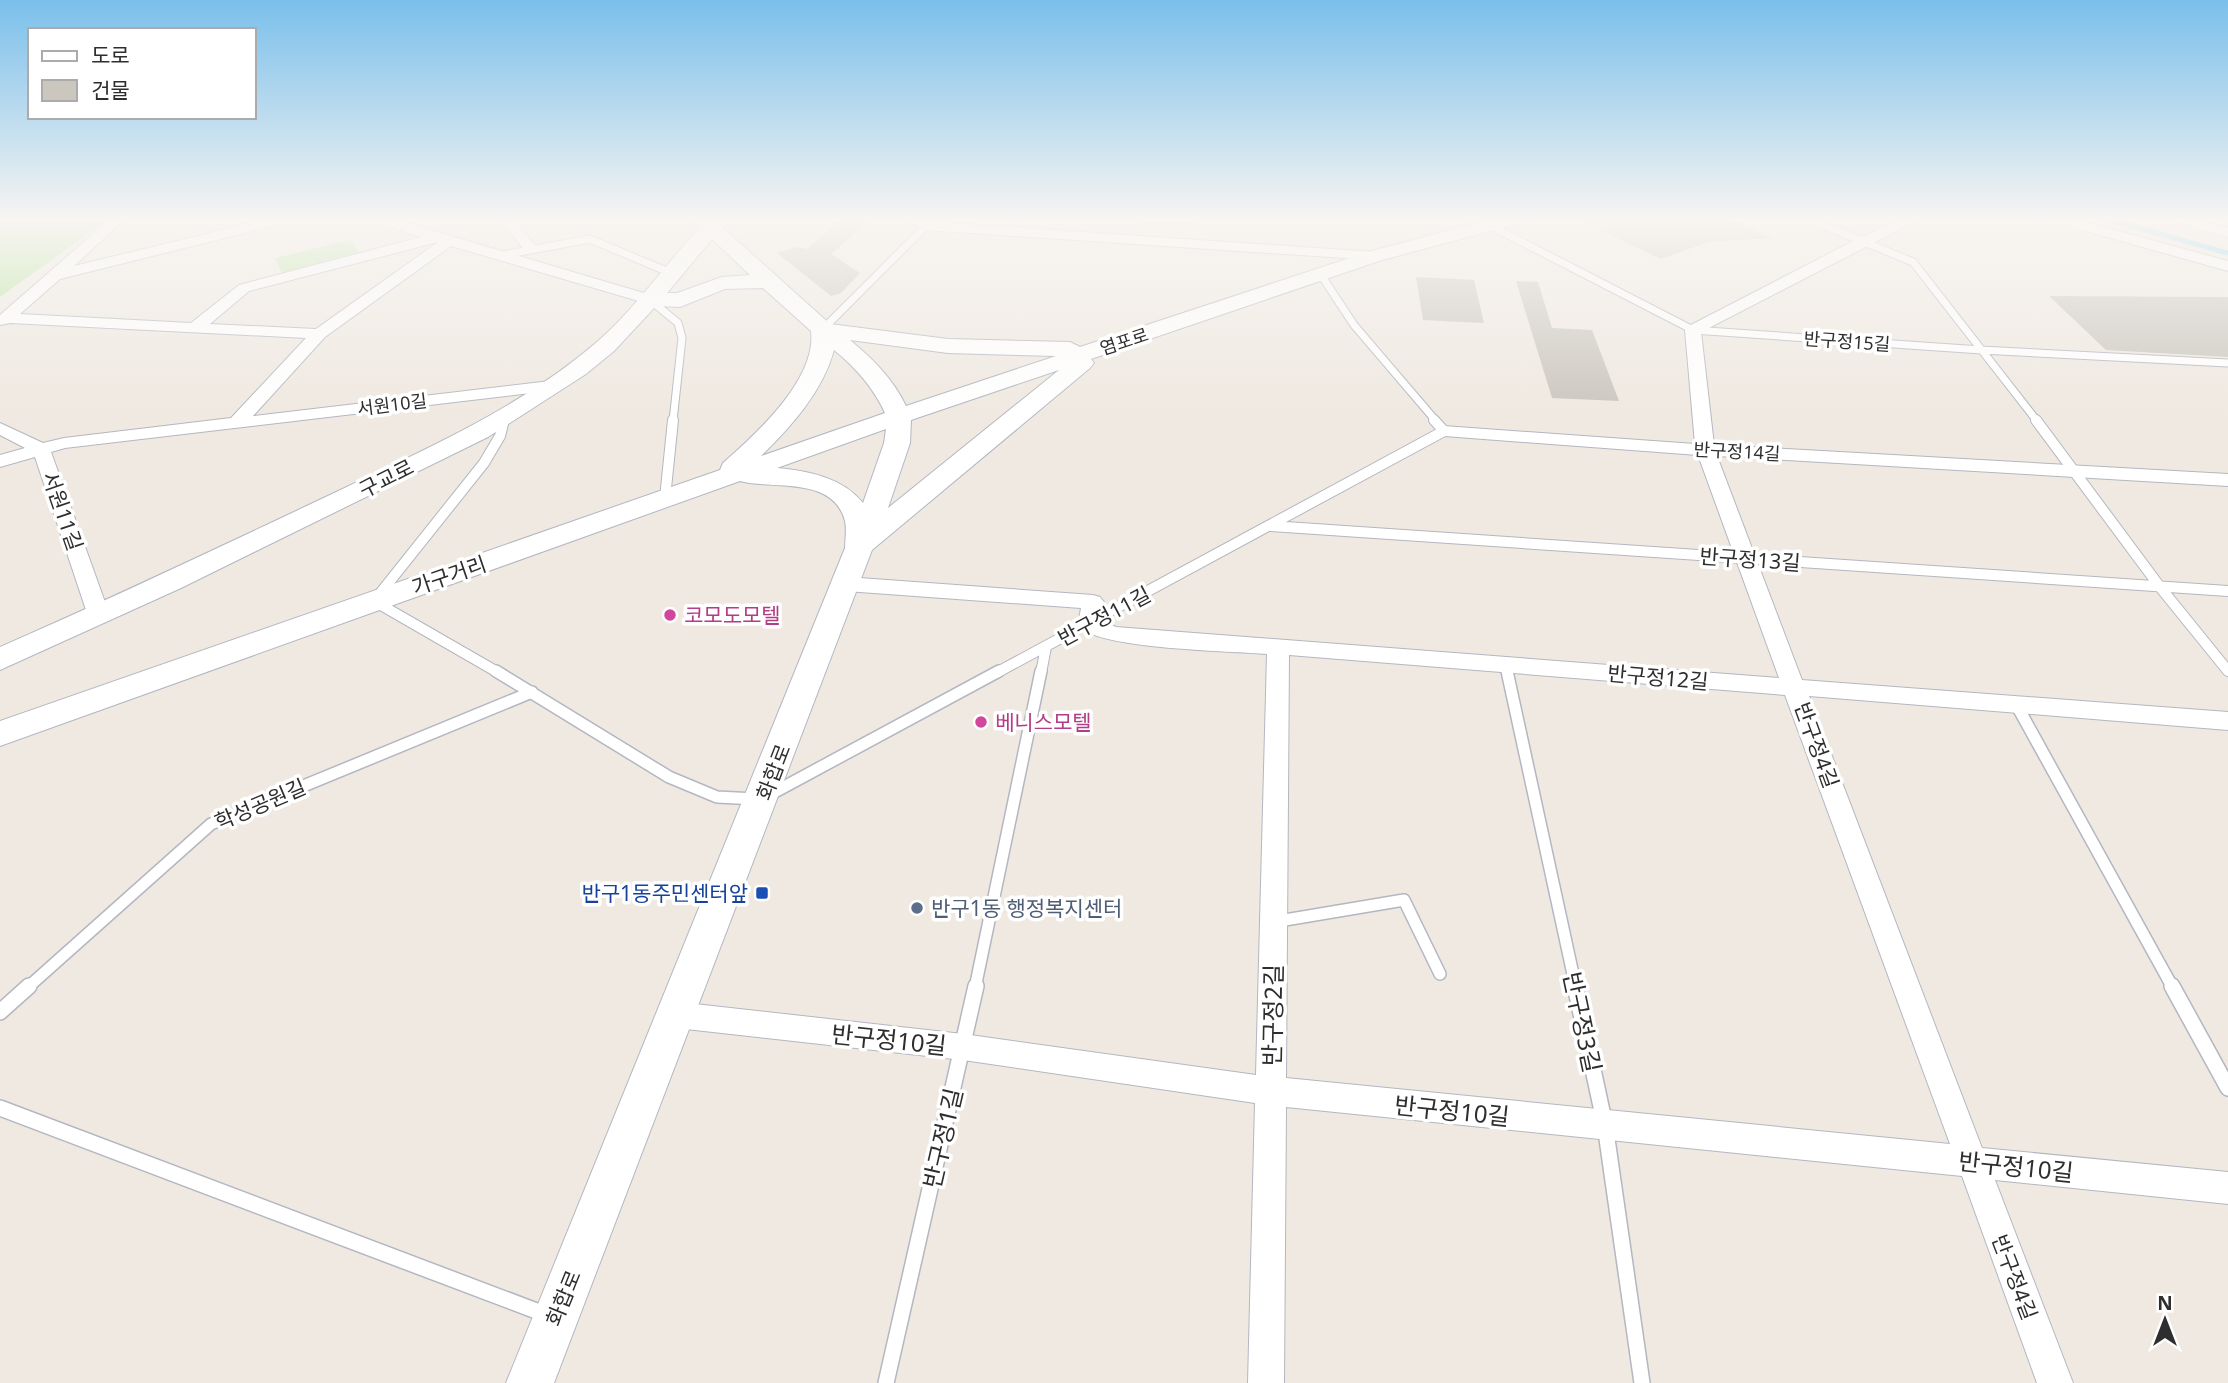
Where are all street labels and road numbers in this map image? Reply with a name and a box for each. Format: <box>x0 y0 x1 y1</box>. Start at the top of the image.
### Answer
street label: 염포로 <box>1097 322 1151 360</box>
street label: 반구정15길 <box>1803 326 1891 356</box>
street label: 서원10길 <box>356 388 428 420</box>
street label: 반구정14길 <box>1693 437 1781 465</box>
street label: 구교로 <box>354 452 418 504</box>
street label: 서원11길 <box>36 468 90 554</box>
street label: 반구정13길 <box>1698 542 1802 576</box>
street label: 가구거리 <box>408 549 490 601</box>
street label: 반구정11길 <box>1053 580 1155 652</box>
street label: 반구정12길 <box>1606 659 1710 695</box>
street label: 반구정4길 <box>1789 698 1845 792</box>
street label: 화합로 <box>750 740 796 804</box>
street label: 학성공원길 <box>210 772 310 836</box>
street label: 반구정2길 <box>1255 964 1289 1066</box>
street label: 반구정3길 <box>1556 969 1610 1075</box>
street label: 반구정10길 <box>830 1017 948 1061</box>
street label: 반구정1길 <box>914 1085 970 1191</box>
street label: 반구정10길 <box>1393 1088 1511 1132</box>
street label: 반구정10길 <box>1957 1144 2075 1188</box>
street label: 반구정4길 <box>1986 1230 2044 1324</box>
street label: 화합로 <box>539 1266 587 1330</box>

